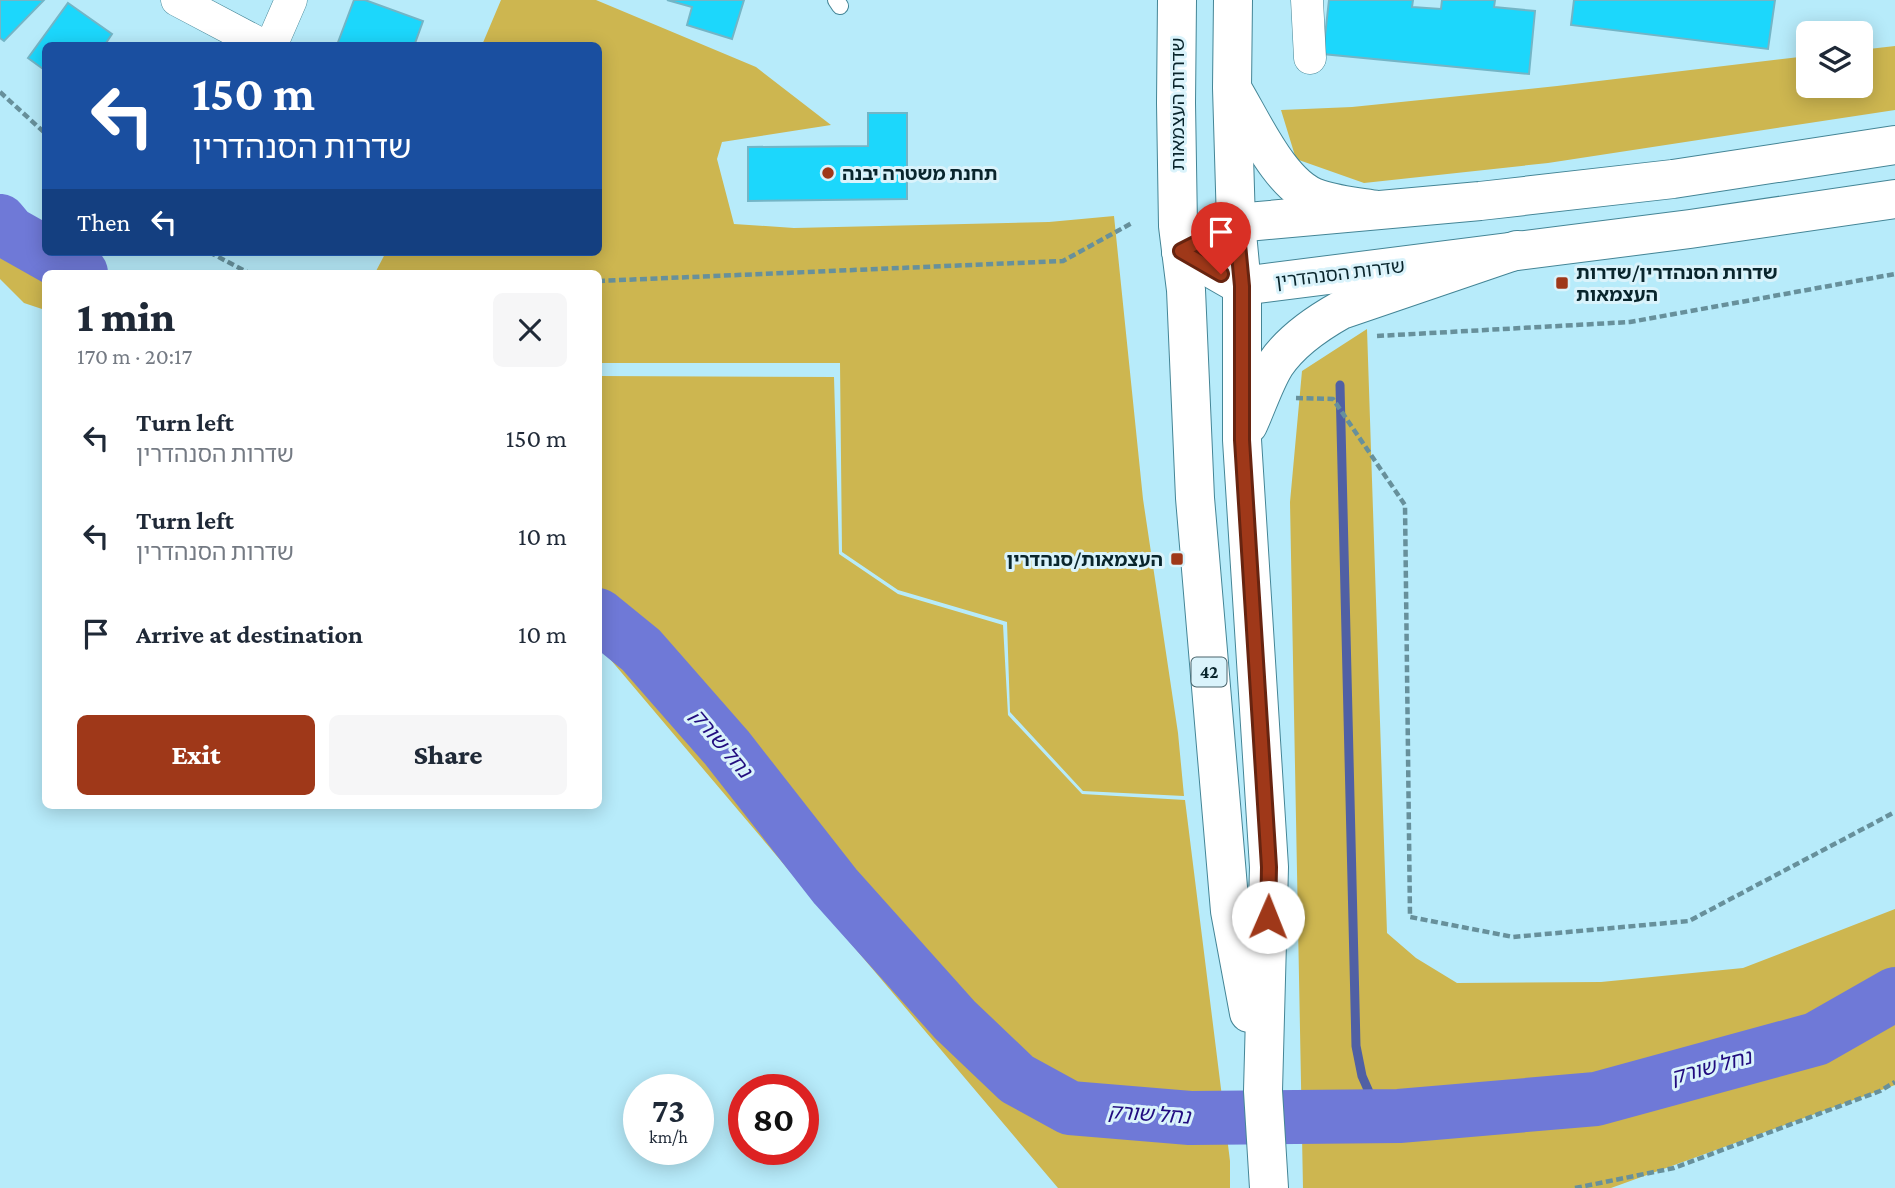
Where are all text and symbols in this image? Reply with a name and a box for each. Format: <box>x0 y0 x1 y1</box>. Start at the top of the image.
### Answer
map controls <box>1796 21 1873 98</box>
button: layers <box>1796 21 1873 98</box>
street label: שדרות העצמאות <box>1167 38 1188 170</box>
text: 150 m <box>192 66 315 121</box>
icon: left <box>77 70 168 161</box>
text: שדרות הסנהדרין <box>192 129 412 165</box>
place label: תחנת משטרה יבנה <box>842 163 998 184</box>
marker: תחנת משטרה יבנה <box>820 165 836 181</box>
pin <box>1191 202 1251 274</box>
icon: left <box>145 203 183 241</box>
text: Then <box>77 208 131 237</box>
icon: arrive <box>1202 213 1240 251</box>
street label: שדרות הסנהדרין <box>1274 255 1406 292</box>
place label: שדרות הסנהדרין/שדרות העצמאות <box>1576 262 1778 305</box>
marker: שדרות הסנהדרין/שדרות העצמאות <box>1554 275 1570 291</box>
text: 1 min <box>77 293 175 340</box>
button: close <box>493 293 567 367</box>
text: 170 m · 20:17 <box>77 343 192 369</box>
text: Turn left <box>136 408 234 437</box>
icon: left <box>77 419 115 457</box>
text: 150 m <box>506 424 567 453</box>
text: שדרות הסנהדרין <box>136 441 294 467</box>
text: Turn left <box>136 506 234 535</box>
icon: left <box>77 517 115 555</box>
text: 10 m <box>518 522 567 551</box>
text: שדרות הסנהדרין <box>136 539 294 565</box>
place label: העצמאות/סנהדרין <box>1007 549 1163 570</box>
marker: העצמאות/סנהדרין <box>1169 551 1185 567</box>
icon: arrive <box>77 615 115 653</box>
text: Arrive at destination <box>136 620 363 649</box>
text: 10 m <box>518 620 567 649</box>
road number: 42 <box>1192 658 1226 686</box>
water label: נחל שורק <box>685 704 758 784</box>
button: Exit <box>77 715 315 795</box>
button: Share <box>329 715 567 795</box>
position arrow <box>1231 880 1305 954</box>
water label: נחל שורק <box>1668 1044 1756 1089</box>
speed limit sign: 80 <box>728 1074 819 1165</box>
text: 73 <box>652 1091 685 1130</box>
water label: נחל שורק <box>1107 1099 1193 1129</box>
text: km/h <box>649 1127 688 1147</box>

